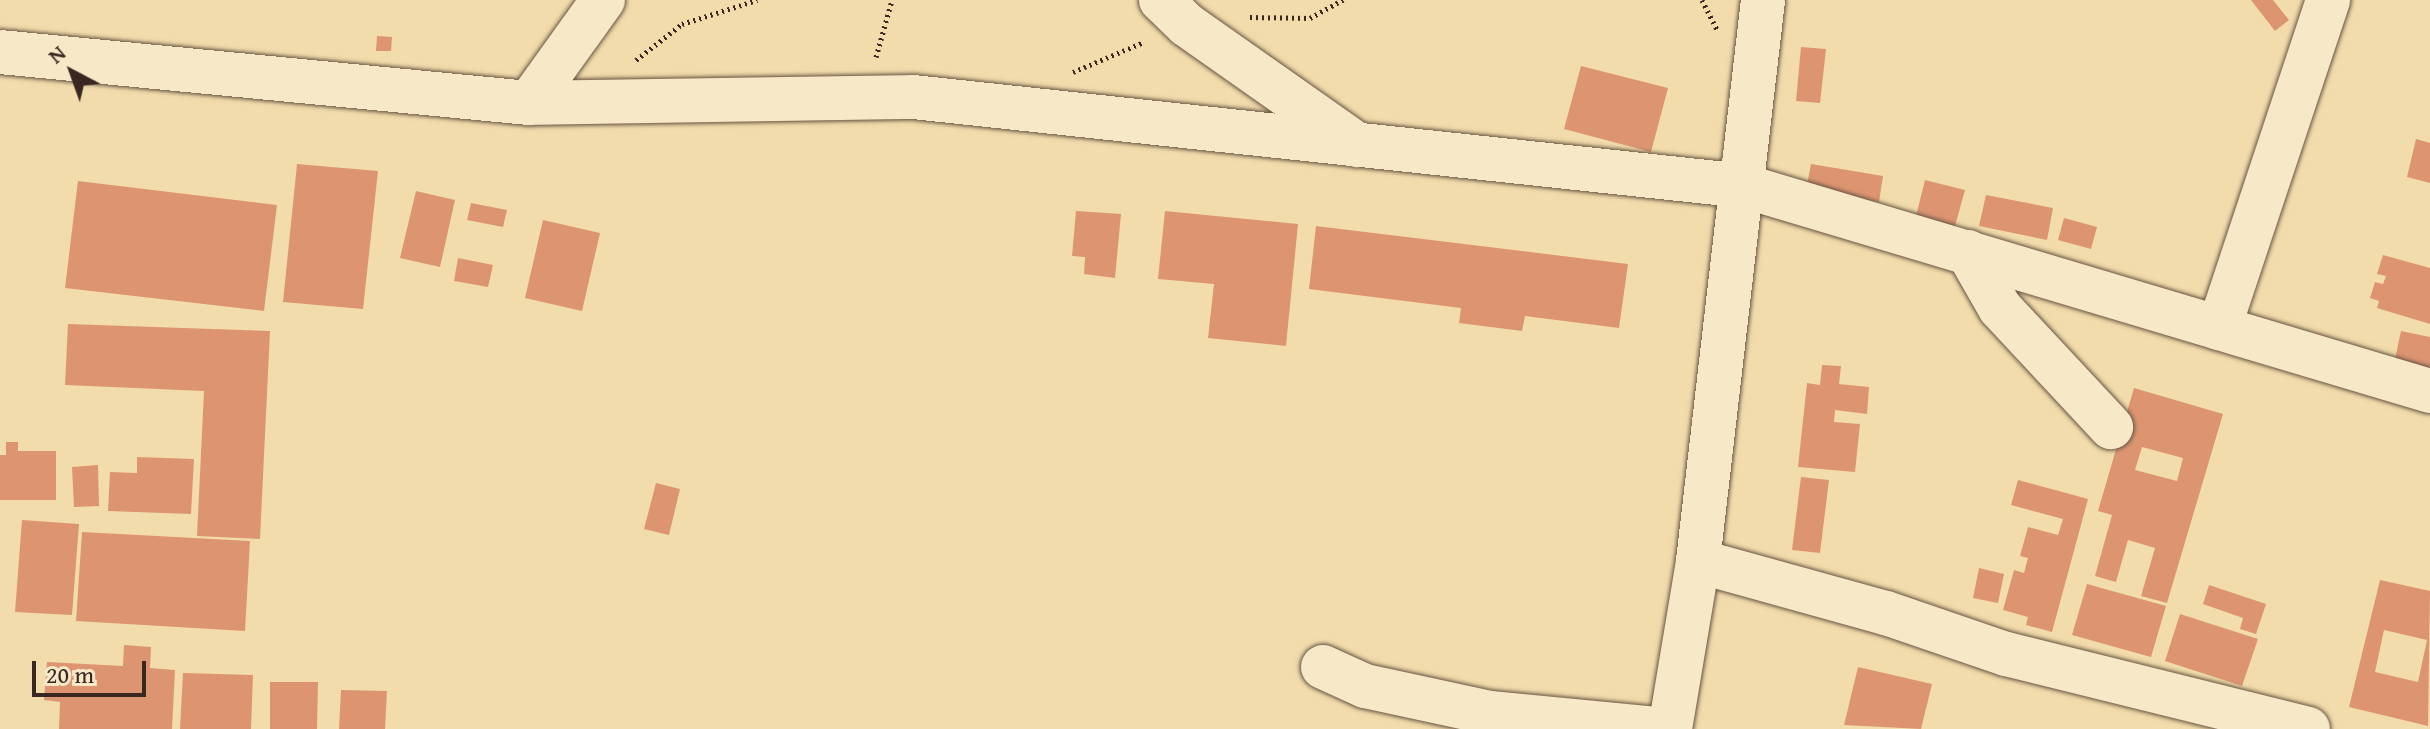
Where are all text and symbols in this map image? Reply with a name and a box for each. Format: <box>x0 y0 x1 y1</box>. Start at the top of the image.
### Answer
north arrow <box>32 32 112 112</box>
text: N <box>40 37 72 71</box>
scale bar <box>36 645 150 695</box>
text: 20 m <box>46 657 94 692</box>

